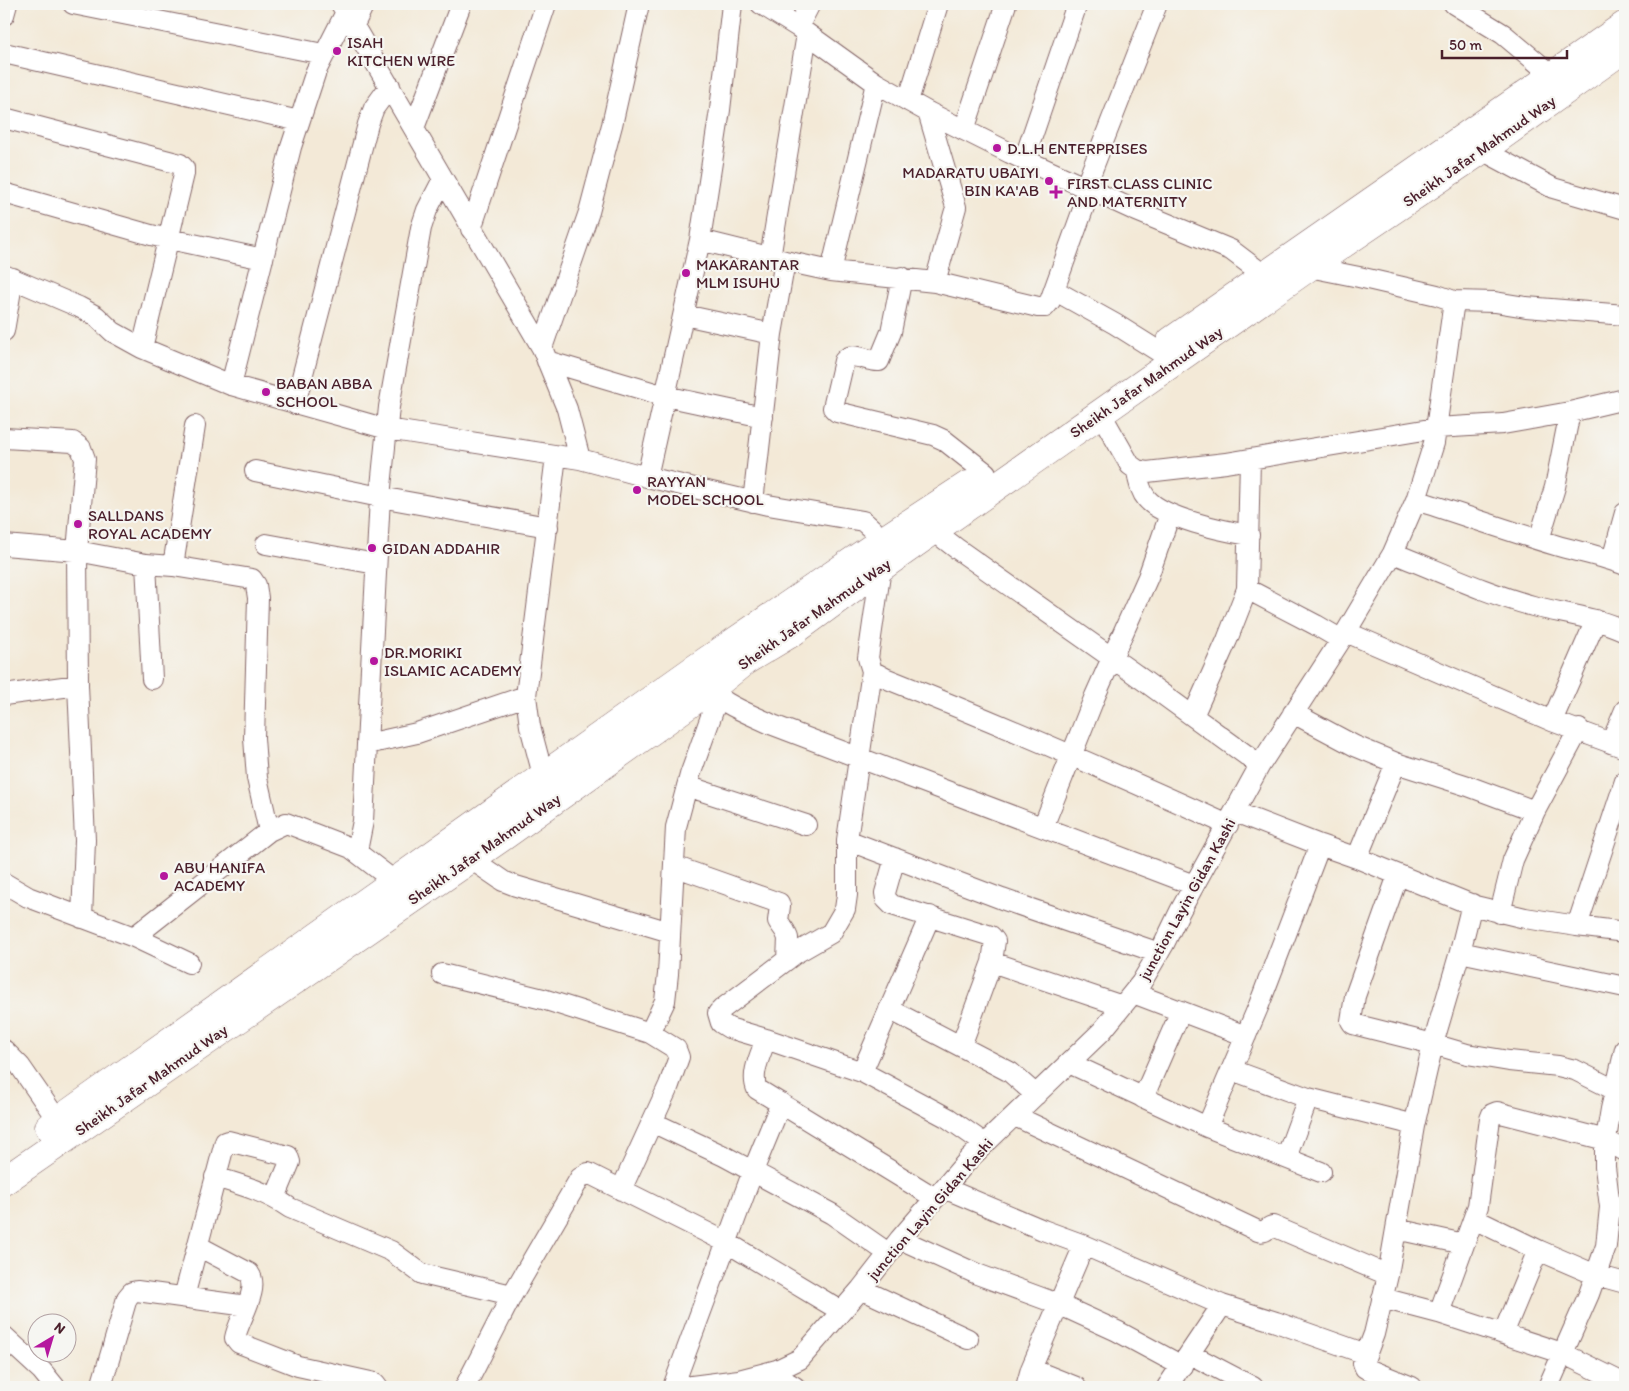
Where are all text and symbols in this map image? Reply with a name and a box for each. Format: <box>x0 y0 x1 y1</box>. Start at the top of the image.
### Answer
scale bar <box>1442 28 1566 60</box>
place label: ISAH KITCHEN WIRE <box>347 33 455 70</box>
text: 50 m <box>1449 36 1482 54</box>
marker: ISAH KITCHEN WIRE <box>331 45 343 57</box>
street label: Sheikh Jafar Mahmud Way <box>1399 91 1559 211</box>
place label: D.L.H ENTERPRISES <box>1007 139 1147 158</box>
marker: D.L.H ENTERPRISES <box>991 142 1003 154</box>
place label: MADARATU UBAIYI BIN KA'AB <box>902 163 1039 200</box>
place label: FIRST CLASS CLINIC AND MATERNITY <box>1067 174 1212 211</box>
marker: MADARATU UBAIYI BIN KA'AB <box>1043 175 1055 187</box>
marker: FIRST CLASS CLINIC AND MATERNITY <box>1049 185 1063 199</box>
place label: MAKARANTAR MLM ISUHU <box>696 255 799 292</box>
marker: MAKARANTAR MLM ISUHU <box>680 267 692 279</box>
street label: Sheikh Jafar Mahmud Way <box>1066 322 1226 442</box>
place label: BABAN ABBA SCHOOL <box>276 374 372 411</box>
marker: BABAN ABBA SCHOOL <box>260 386 272 398</box>
place label: RAYYAN MODEL SCHOOL <box>647 472 764 509</box>
marker: RAYYAN MODEL SCHOOL <box>631 484 643 496</box>
place label: SALLDANS ROYAL ACADEMY <box>88 506 212 543</box>
marker: SALLDANS ROYAL ACADEMY <box>72 518 84 530</box>
place label: GIDAN ADDAHIR <box>382 539 500 558</box>
marker: GIDAN ADDAHIR <box>366 542 378 554</box>
street label: Sheikh Jafar Mahmud Way <box>734 554 894 674</box>
place label: DR.MORIKI ISLAMIC ACADEMY <box>384 643 522 680</box>
marker: DR.MORIKI ISLAMIC ACADEMY <box>368 655 380 667</box>
street label: Sheikh Jafar Mahmud Way <box>404 789 564 909</box>
street label: junction Layin Gidan Kashi <box>1134 815 1239 984</box>
place label: ABU HANIFA ACADEMY <box>174 858 265 895</box>
marker: ABU HANIFA ACADEMY <box>158 870 170 882</box>
street label: Sheikh Jafar Mahmud Way <box>71 1020 231 1140</box>
street label: junction Layin Gidan Kashi <box>862 1134 997 1285</box>
north arrow <box>28 1314 78 1364</box>
text: N <box>51 1319 69 1338</box>

